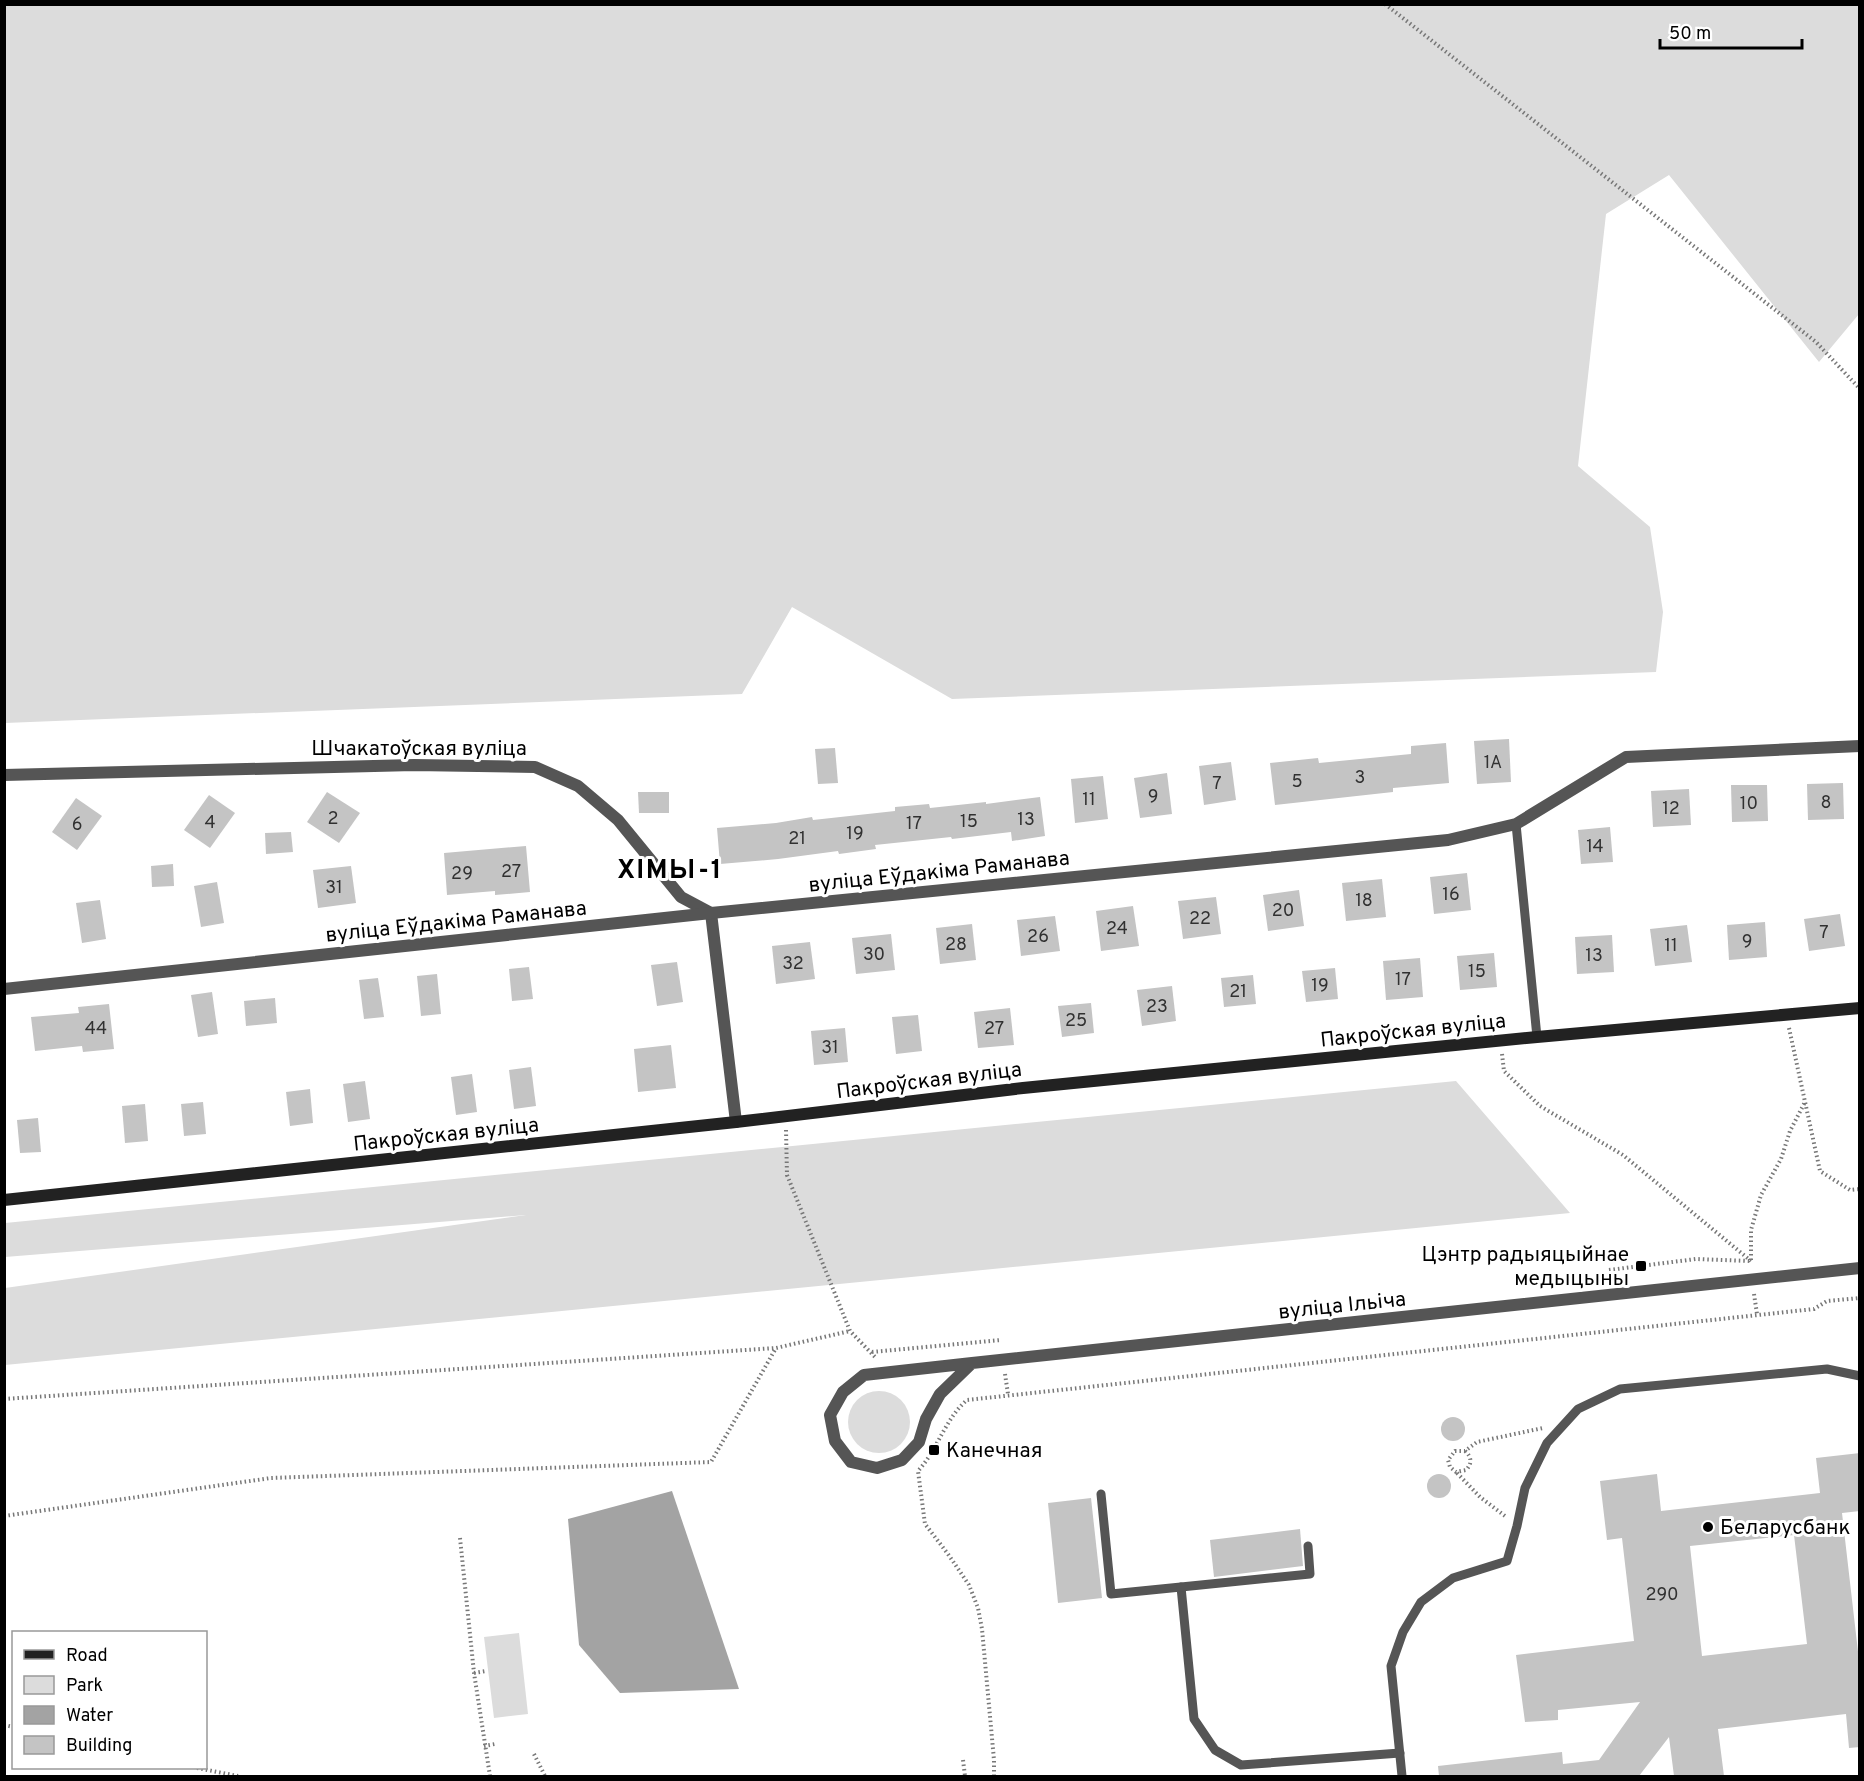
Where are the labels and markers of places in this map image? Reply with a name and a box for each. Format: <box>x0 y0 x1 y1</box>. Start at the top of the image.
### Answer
place label: Цэнтр радыяцыйнае медыцыны <box>1422 1242 1629 1293</box>
marker: Цэнтр радыяцыйнае медыцыны <box>1634 1259 1648 1273</box>
place label: Канечная <box>946 1438 1042 1465</box>
marker: Канечная <box>927 1443 941 1457</box>
place label: Беларусбанк <box>1720 1515 1851 1542</box>
marker: Беларусбанк <box>1701 1520 1715 1534</box>

